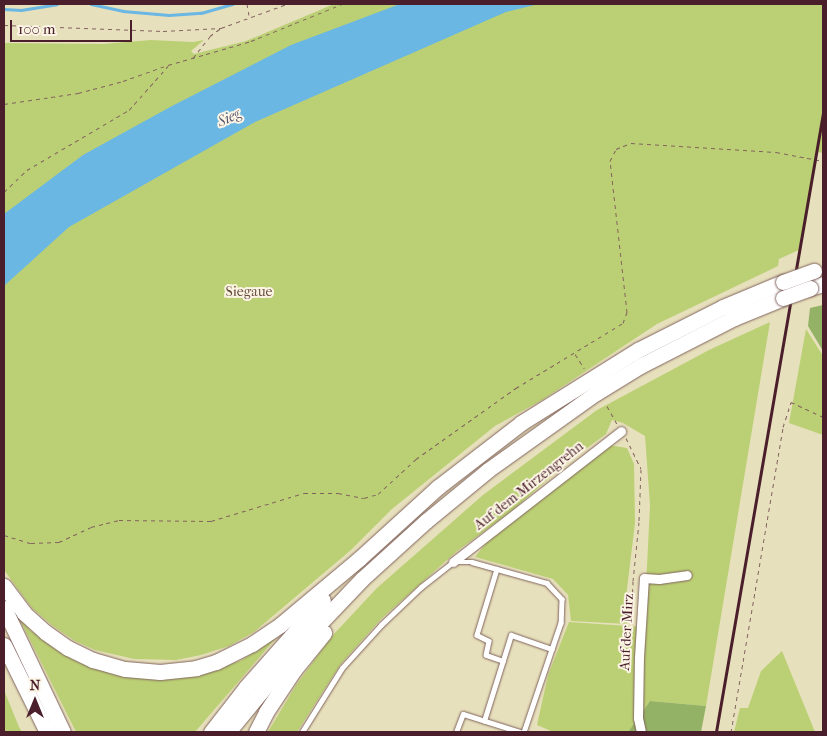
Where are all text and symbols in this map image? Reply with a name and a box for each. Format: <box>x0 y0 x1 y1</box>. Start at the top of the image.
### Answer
scale bar <box>12 10 135 42</box>
text: 100 m <box>18 20 56 38</box>
water label: Sieg <box>214 105 244 131</box>
park label: Siegaue <box>226 284 272 300</box>
street label: Auf dem Mirzengrehn <box>471 438 587 534</box>
street label: Auf der Mirz <box>617 593 637 671</box>
north arrow <box>10 676 60 726</box>
text: N <box>30 677 40 694</box>

